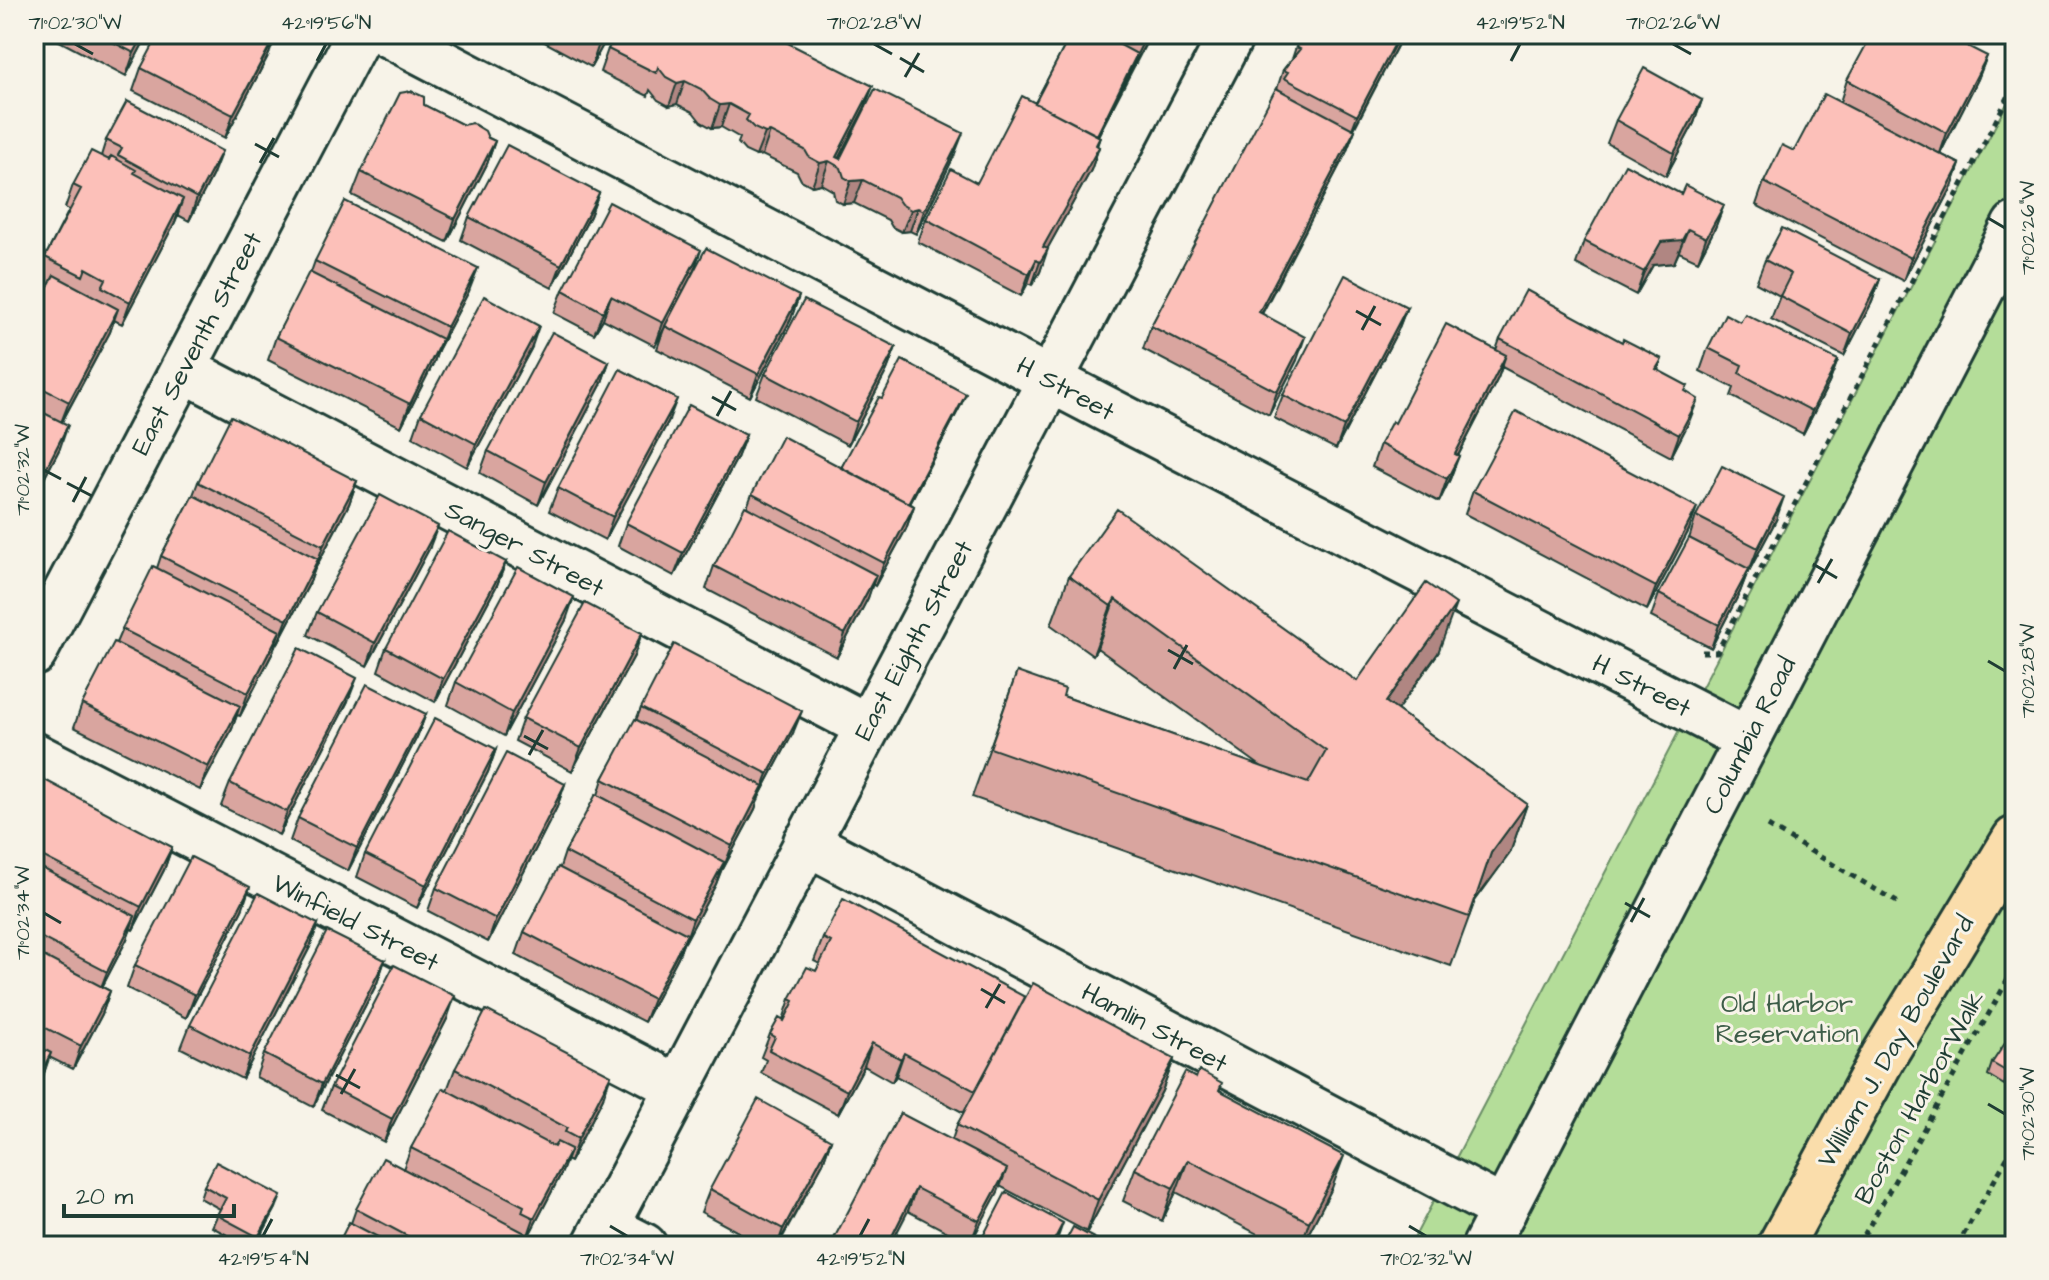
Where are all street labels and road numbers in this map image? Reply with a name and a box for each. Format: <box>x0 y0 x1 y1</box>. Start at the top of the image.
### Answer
street label: East Seventh Street <box>123 225 271 461</box>
street label: H Street <box>1010 348 1121 430</box>
street label: Sanger Street <box>438 492 611 608</box>
street label: East Eighth Street <box>846 533 984 748</box>
street label: H Street <box>1586 646 1698 726</box>
street label: Columbia Road <box>1695 650 1805 820</box>
street label: Winfield Street <box>266 865 446 981</box>
street label: William J. Day Boulevard <box>1809 909 1985 1175</box>
street label: Hamlin Street <box>1075 974 1234 1082</box>
street label: Boston HarborWalk <box>1846 984 1994 1211</box>

